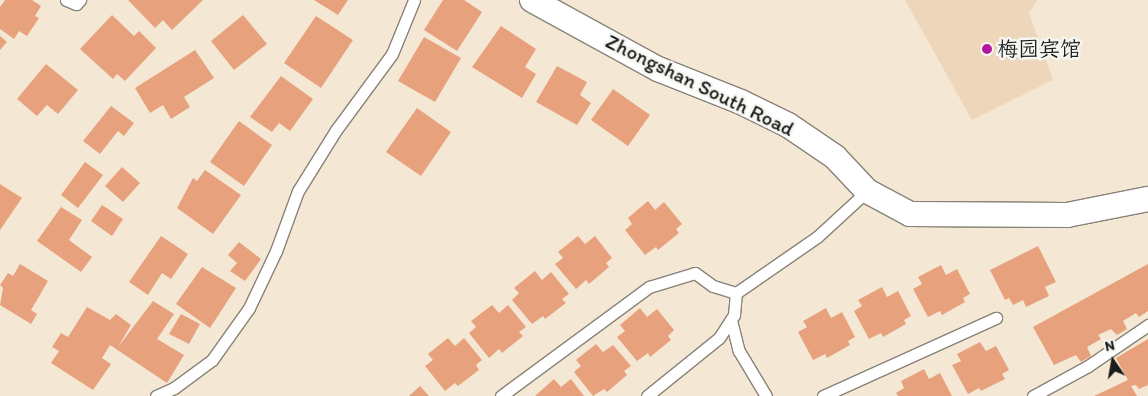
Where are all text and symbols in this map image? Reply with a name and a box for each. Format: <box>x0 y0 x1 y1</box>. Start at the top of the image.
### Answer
street label: Zhongshan South Road <box>602 29 798 141</box>
place label: 梅园宾馆 <box>997 36 1081 62</box>
marker: 梅园宾馆 <box>981 43 993 55</box>
north arrow <box>1088 336 1138 386</box>
text: N <box>1103 337 1116 355</box>

